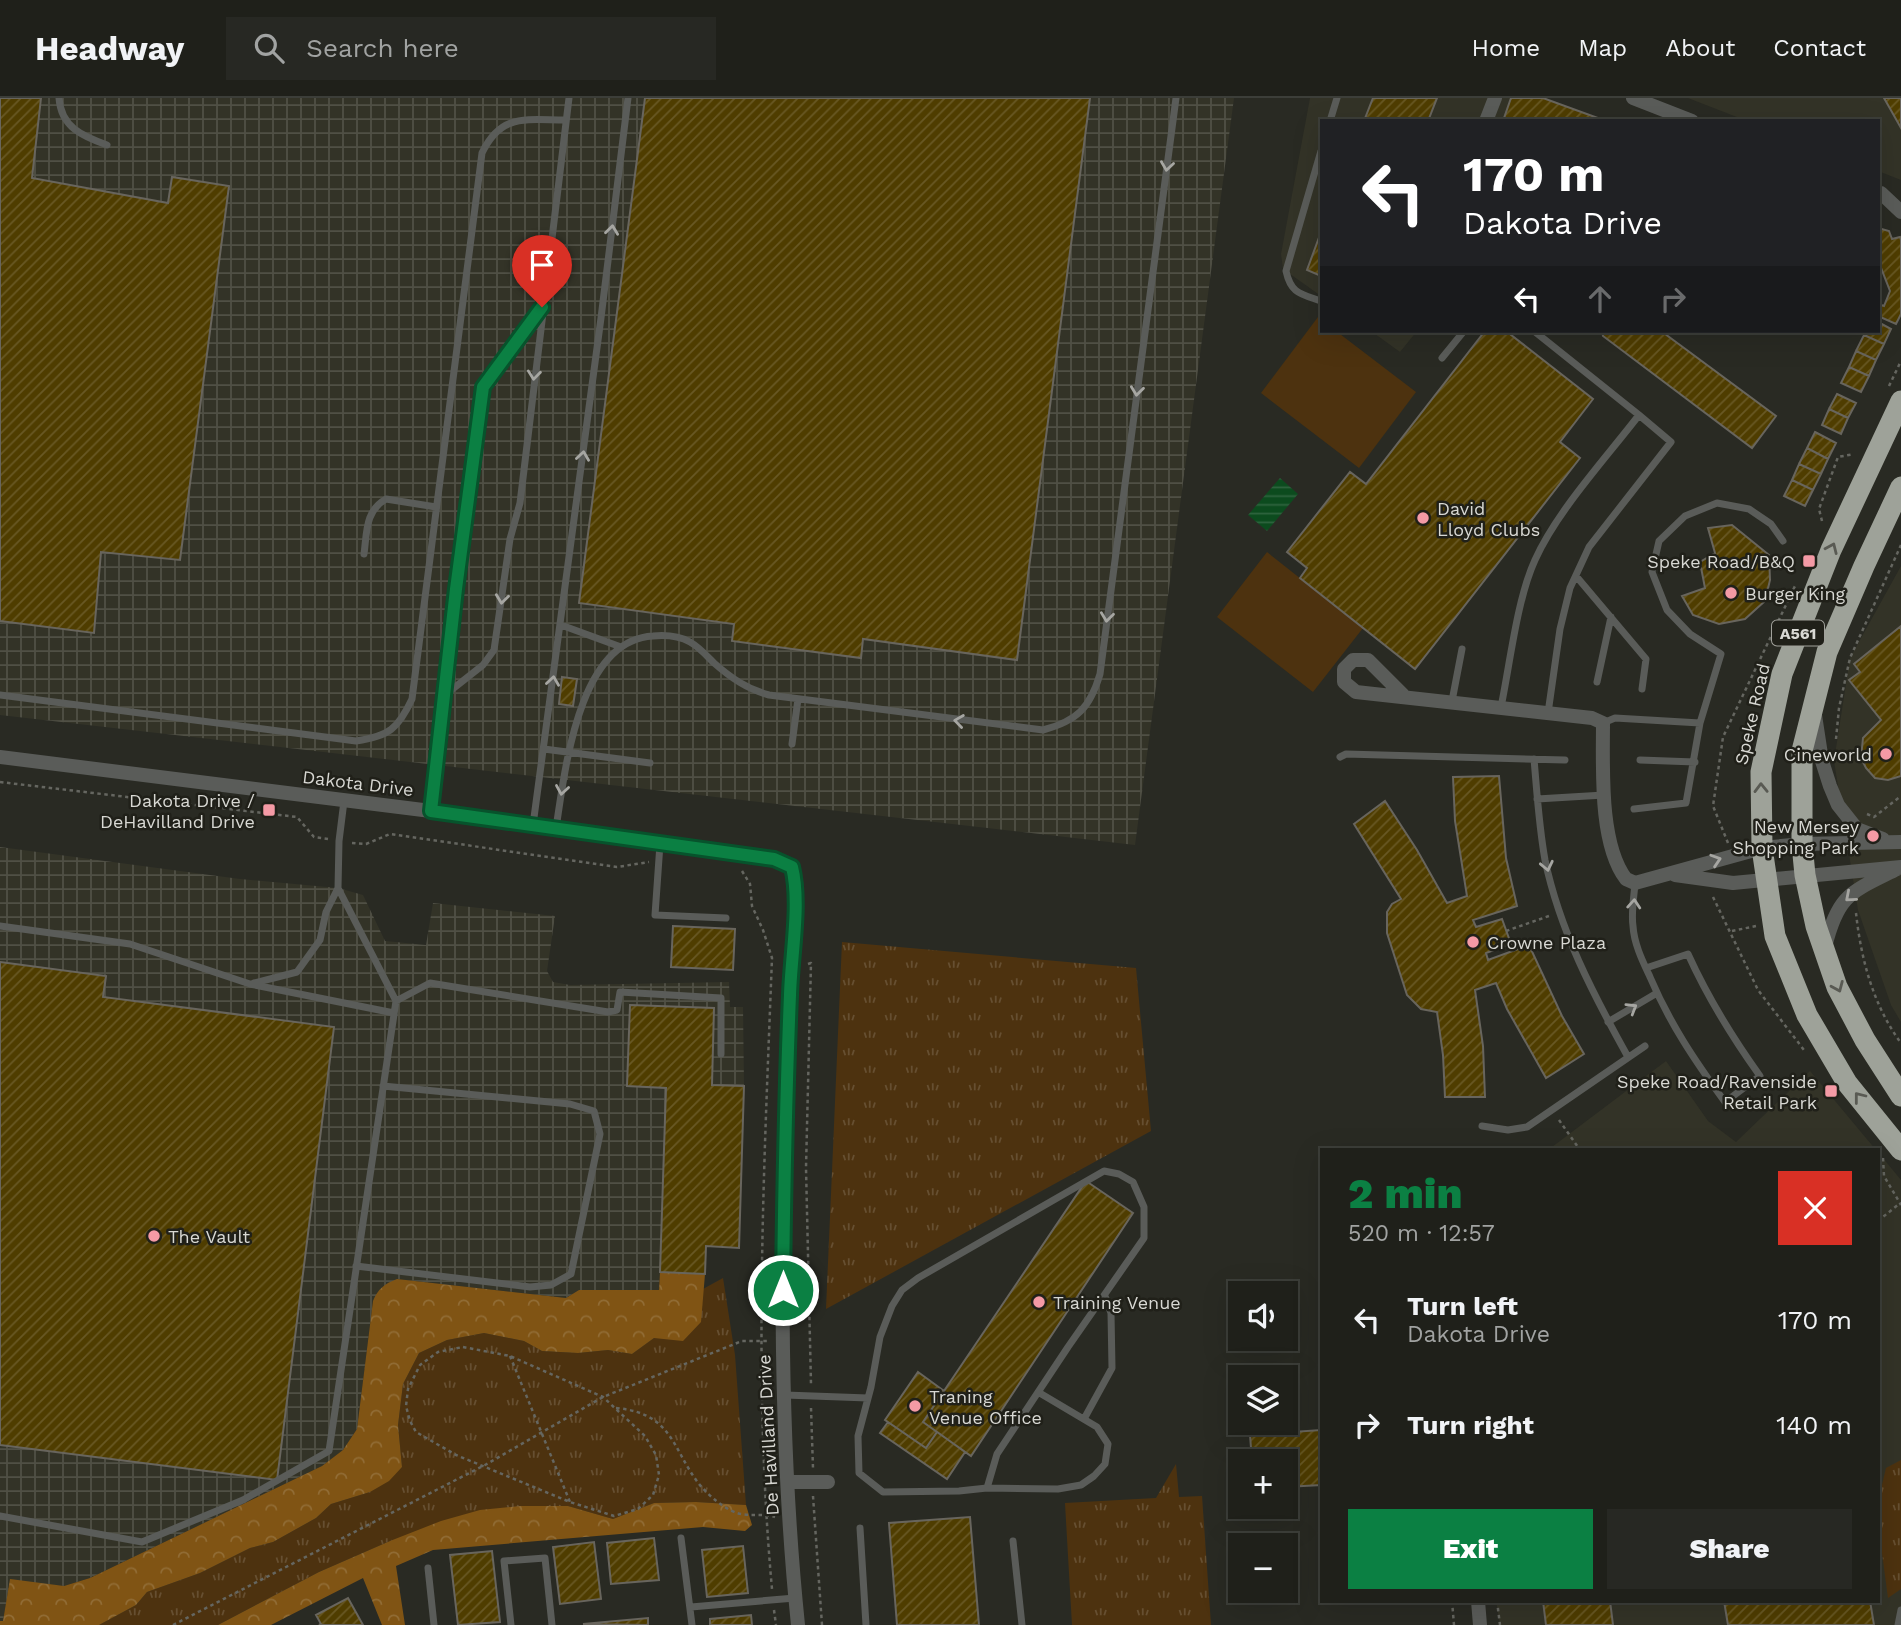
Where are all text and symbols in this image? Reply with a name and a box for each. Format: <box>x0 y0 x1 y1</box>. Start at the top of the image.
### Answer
search box <box>226 17 716 80</box>
text: Headway <box>35 29 184 68</box>
icon: search <box>250 29 288 67</box>
text: Search here <box>306 33 459 63</box>
text: Home <box>1472 34 1540 62</box>
text: Map <box>1578 34 1627 62</box>
text: About <box>1665 34 1735 62</box>
text: Contact <box>1773 34 1866 62</box>
text: 170 m <box>1463 145 1604 203</box>
icon: left <box>1348 147 1439 238</box>
one-way arrow <box>1159 160 1174 172</box>
text: Dakota Drive <box>1463 204 1662 242</box>
one-way arrow <box>605 225 620 236</box>
pin <box>512 235 572 307</box>
icon: arrive <box>523 246 561 284</box>
icon: left <box>1508 280 1546 318</box>
icon: ahead <box>1581 280 1619 318</box>
icon: right <box>1654 280 1692 318</box>
one-way arrow <box>527 369 542 381</box>
one-way arrow <box>1129 385 1144 397</box>
one-way arrow <box>575 450 590 462</box>
place label: David Lloyd Clubs <box>1437 498 1540 540</box>
marker: David Lloyd Clubs <box>1415 510 1431 526</box>
one-way arrow <box>1824 543 1838 556</box>
place label: Speke Road/B&Q <box>1647 551 1795 572</box>
marker: Speke Road/B&Q <box>1801 553 1817 569</box>
place label: Burger King <box>1745 583 1846 604</box>
marker: Burger King <box>1723 585 1739 601</box>
one-way arrow <box>495 593 510 605</box>
one-way arrow <box>1100 611 1115 623</box>
road number: A561 <box>1772 620 1824 646</box>
street label: Speke Road <box>1730 661 1774 767</box>
one-way arrow <box>545 676 560 687</box>
one-way arrow <box>954 713 965 728</box>
place label: Cineworld <box>1784 744 1872 765</box>
marker: Cineworld <box>1878 746 1894 762</box>
street label: Dakota Drive <box>301 766 415 800</box>
one-way arrow <box>1753 783 1769 793</box>
one-way arrow <box>555 784 570 796</box>
place label: Dakota Drive / DeHavilland Drive <box>100 790 255 832</box>
marker: Dakota Drive / DeHavilland Drive <box>261 802 277 818</box>
place label: New Mersey Shopping Park <box>1733 816 1860 858</box>
marker: New Mersey Shopping Park <box>1865 828 1881 844</box>
one-way arrow <box>1709 853 1721 868</box>
one-way arrow <box>1539 860 1553 872</box>
one-way arrow <box>1845 889 1858 901</box>
one-way arrow <box>1626 899 1641 910</box>
place label: Crowne Plaza <box>1487 932 1606 953</box>
marker: Crowne Plaza <box>1465 934 1481 950</box>
one-way arrow <box>1830 979 1844 992</box>
one-way arrow <box>1625 1003 1638 1016</box>
place label: Speke Road/Ravenside Retail Park <box>1617 1071 1817 1113</box>
marker: Speke Road/Ravenside Retail Park <box>1823 1083 1839 1099</box>
one-way arrow <box>1854 1092 1867 1104</box>
text: 2 min <box>1348 1169 1462 1218</box>
button: close <box>1778 1171 1852 1245</box>
text: 520 m · 12:57 <box>1348 1220 1495 1247</box>
place label: The Vault <box>168 1226 251 1247</box>
marker: The Vault <box>146 1228 162 1244</box>
position arrow <box>746 1253 820 1327</box>
map controls <box>1228 1281 1298 1603</box>
button: sound <box>1228 1281 1298 1351</box>
text: Turn left <box>1407 1291 1518 1321</box>
place label: Training Venue <box>1053 1292 1181 1313</box>
marker: Training Venue <box>1031 1294 1047 1310</box>
icon: left <box>1348 1301 1386 1339</box>
text: 170 m <box>1778 1305 1852 1335</box>
text: Dakota Drive <box>1407 1321 1550 1348</box>
street label: De Havilland Drive <box>753 1354 783 1516</box>
button: layers <box>1228 1365 1298 1435</box>
place label: Traning Venue Office <box>929 1386 1042 1428</box>
marker: Traning Venue Office <box>907 1398 923 1414</box>
icon: right <box>1348 1406 1386 1444</box>
text: Turn right <box>1407 1410 1534 1440</box>
text: 140 m <box>1776 1410 1852 1440</box>
button: + <box>1228 1449 1298 1519</box>
button: Exit <box>1348 1509 1593 1589</box>
button: Share <box>1607 1509 1852 1589</box>
button: − <box>1228 1533 1298 1603</box>

